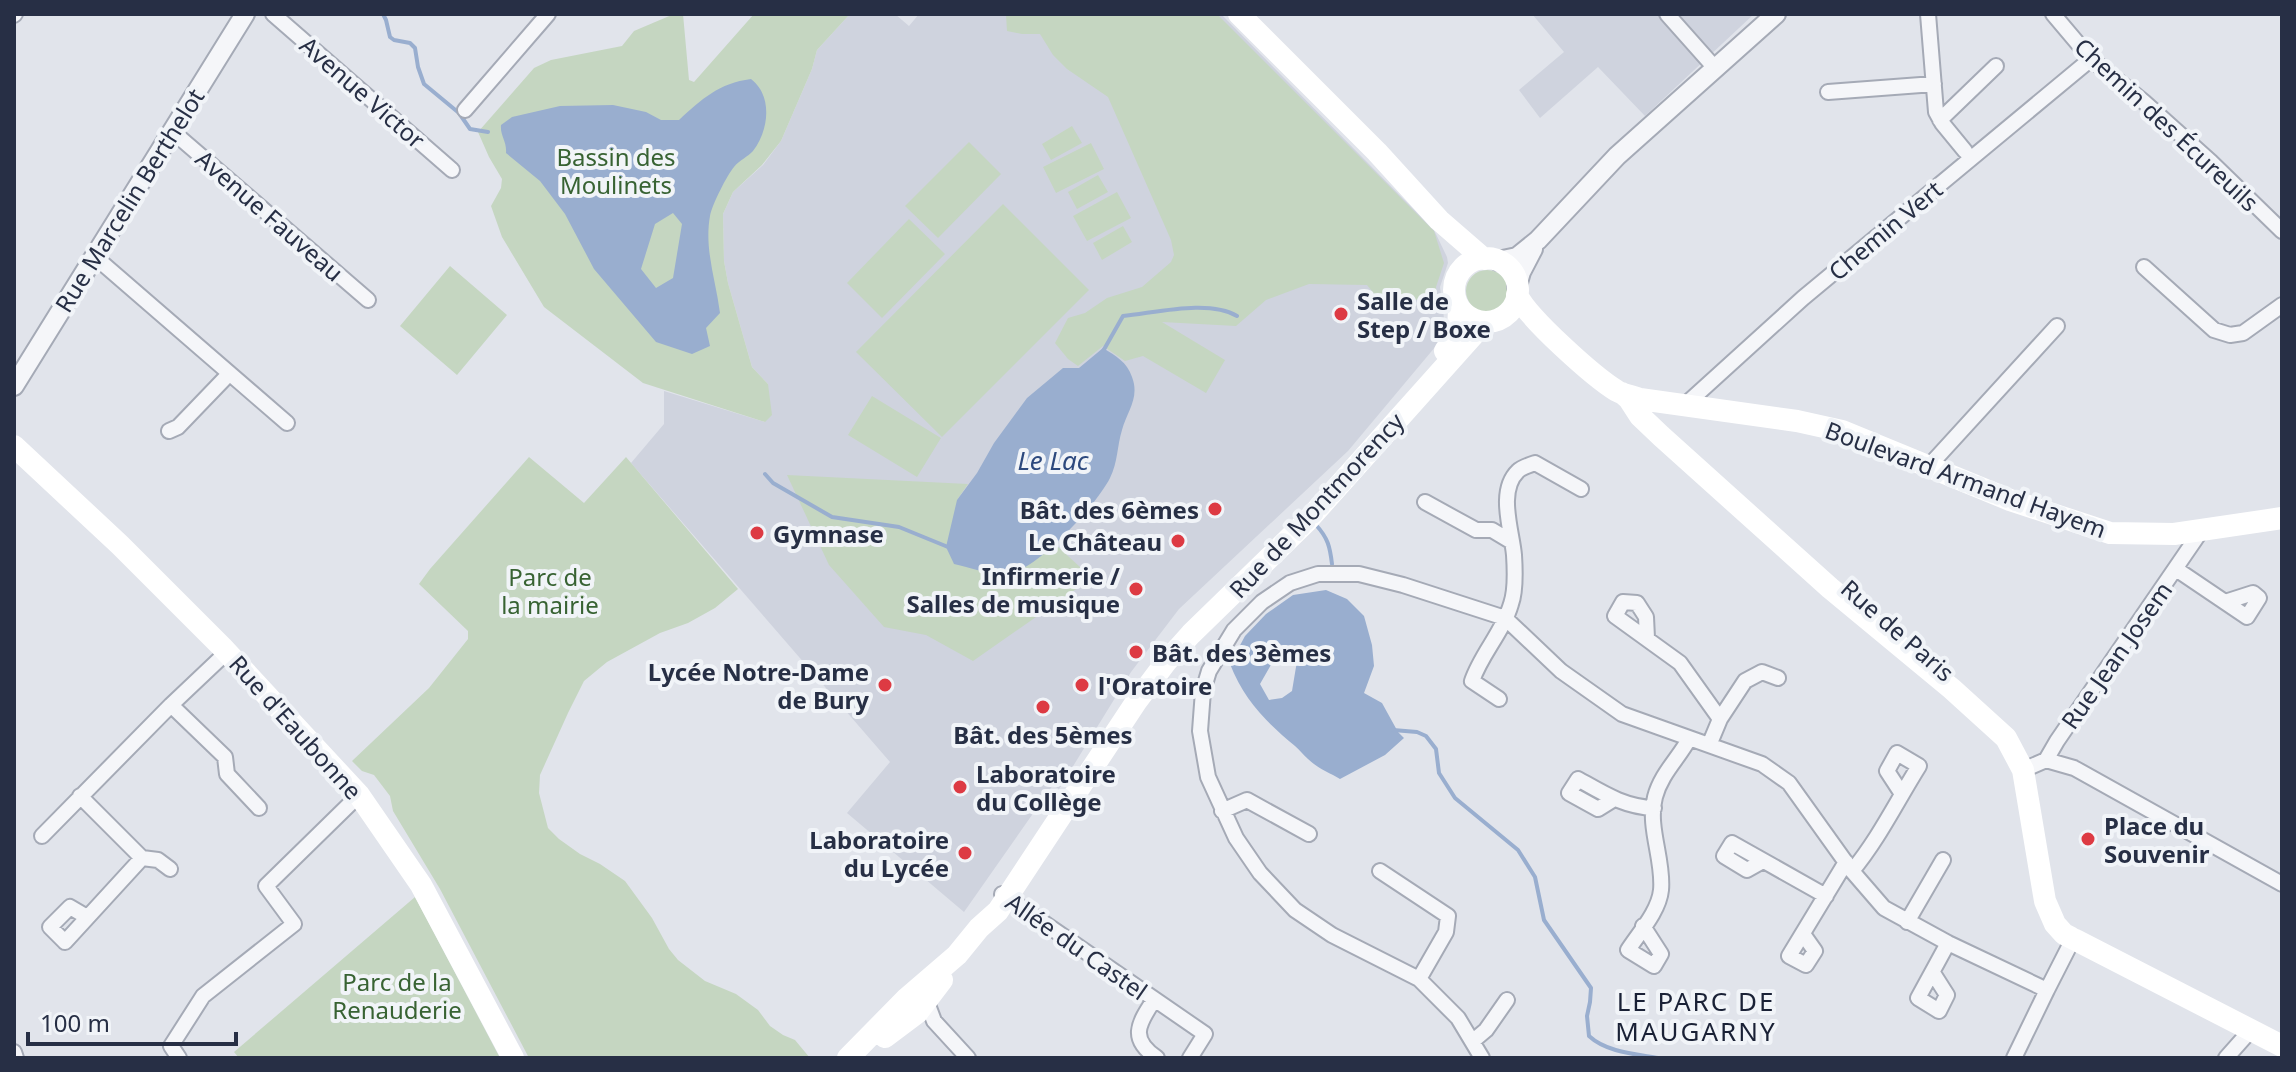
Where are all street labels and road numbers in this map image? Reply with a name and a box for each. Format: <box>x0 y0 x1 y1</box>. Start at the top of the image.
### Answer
street label: Avenue Victor <box>293 28 433 156</box>
street label: Chemin des Écureuils <box>2068 30 2266 218</box>
street label: Rue Marcelin Berthelot <box>47 82 212 318</box>
street label: Avenue Fauveau <box>189 142 351 288</box>
street label: Chemin Vert <box>1821 172 1949 287</box>
street label: Rue de Montmorency <box>1221 405 1411 605</box>
street label: Boulevard Armand Hayem <box>1821 413 2111 545</box>
street label: Rue de Paris <box>1834 572 1962 688</box>
street label: Rue Jean Josem <box>2053 575 2179 735</box>
street label: Rue d'Eaubonne <box>222 648 370 806</box>
street label: Allée du Castel <box>1000 885 1154 1007</box>

